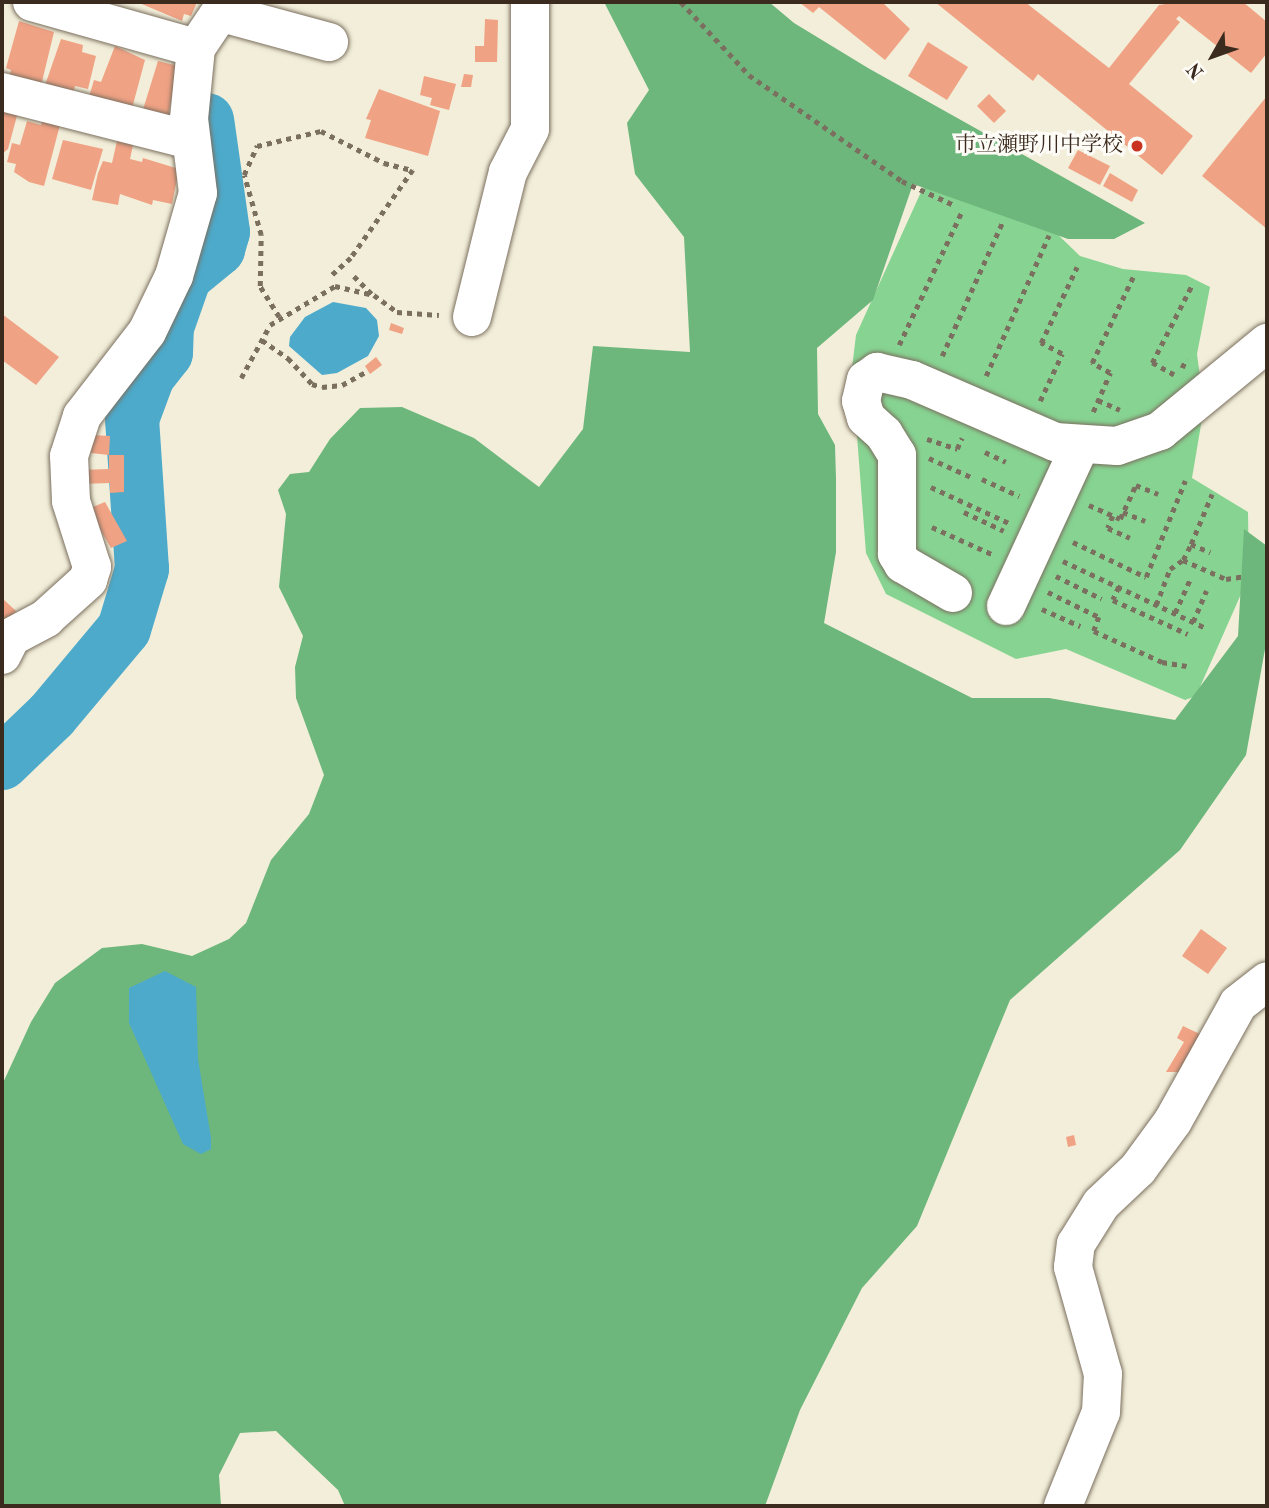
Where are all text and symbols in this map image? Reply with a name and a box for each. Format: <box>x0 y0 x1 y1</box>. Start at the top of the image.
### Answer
north arrow <box>1178 21 1248 91</box>
text: N <box>1185 58 1208 81</box>
place label: 市立瀬野川中学校 <box>955 133 1123 159</box>
marker: 市立瀬野川中学校 <box>1129 138 1145 154</box>

